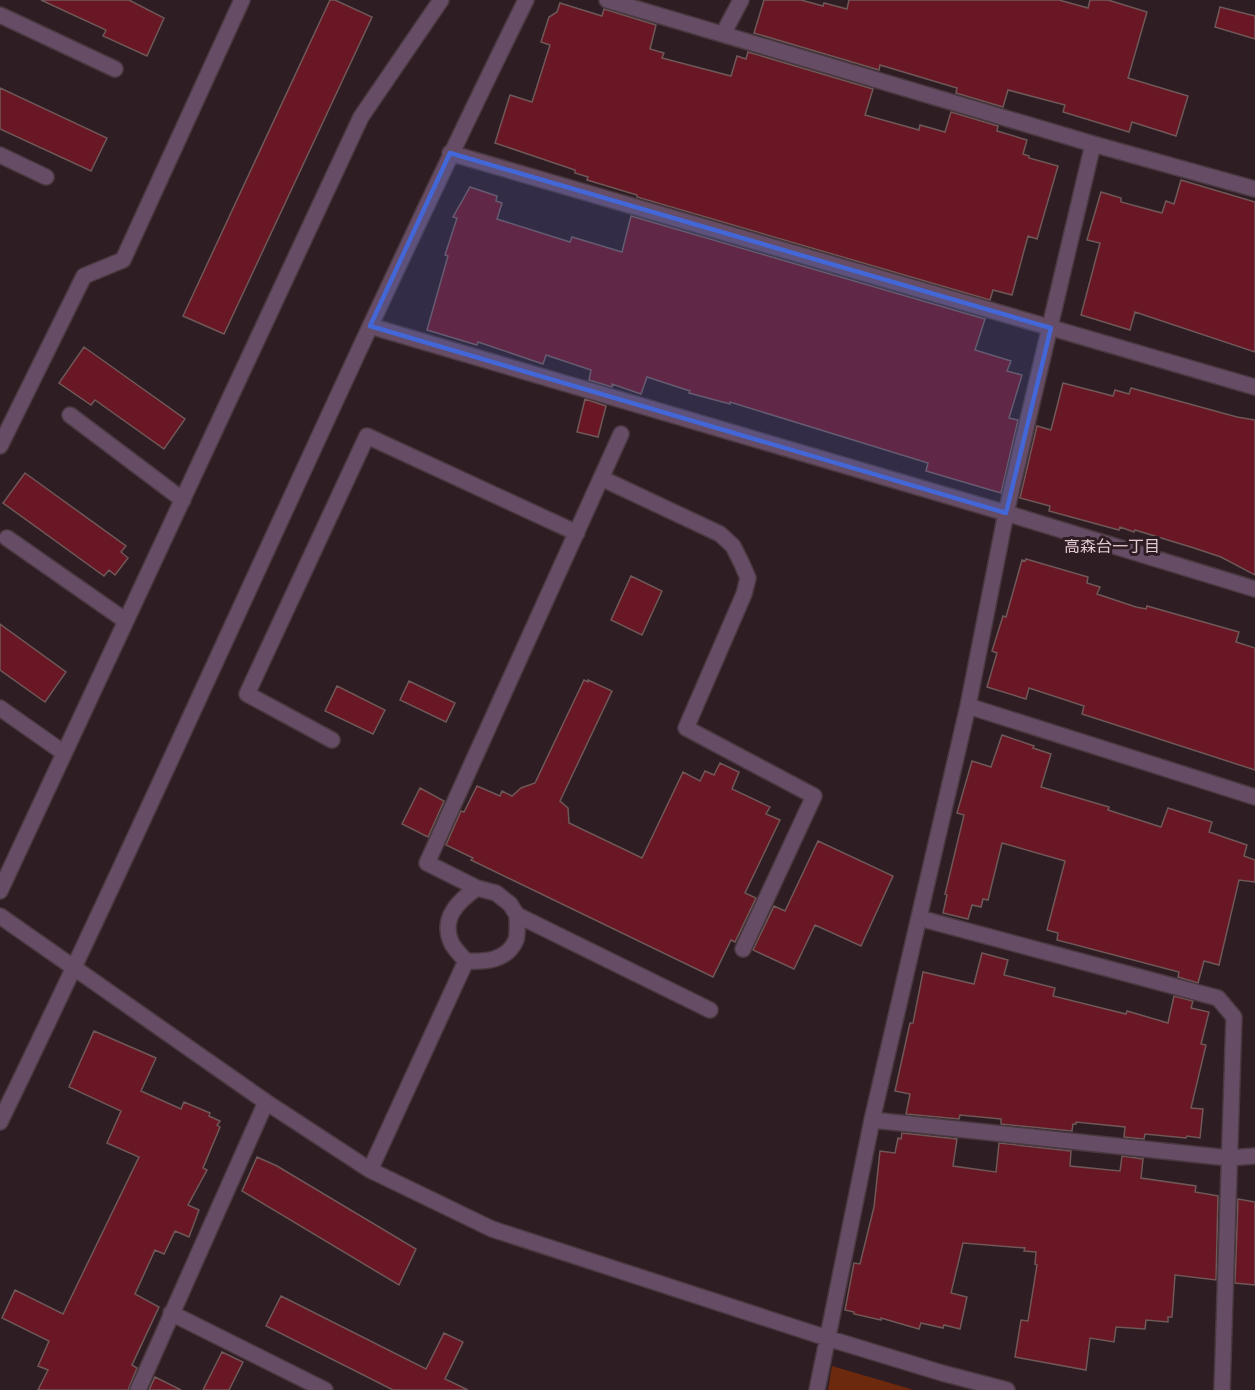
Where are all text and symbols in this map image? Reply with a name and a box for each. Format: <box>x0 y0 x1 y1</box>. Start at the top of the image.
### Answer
district label: 高森台一丁目 <box>1064 537 1160 555</box>

